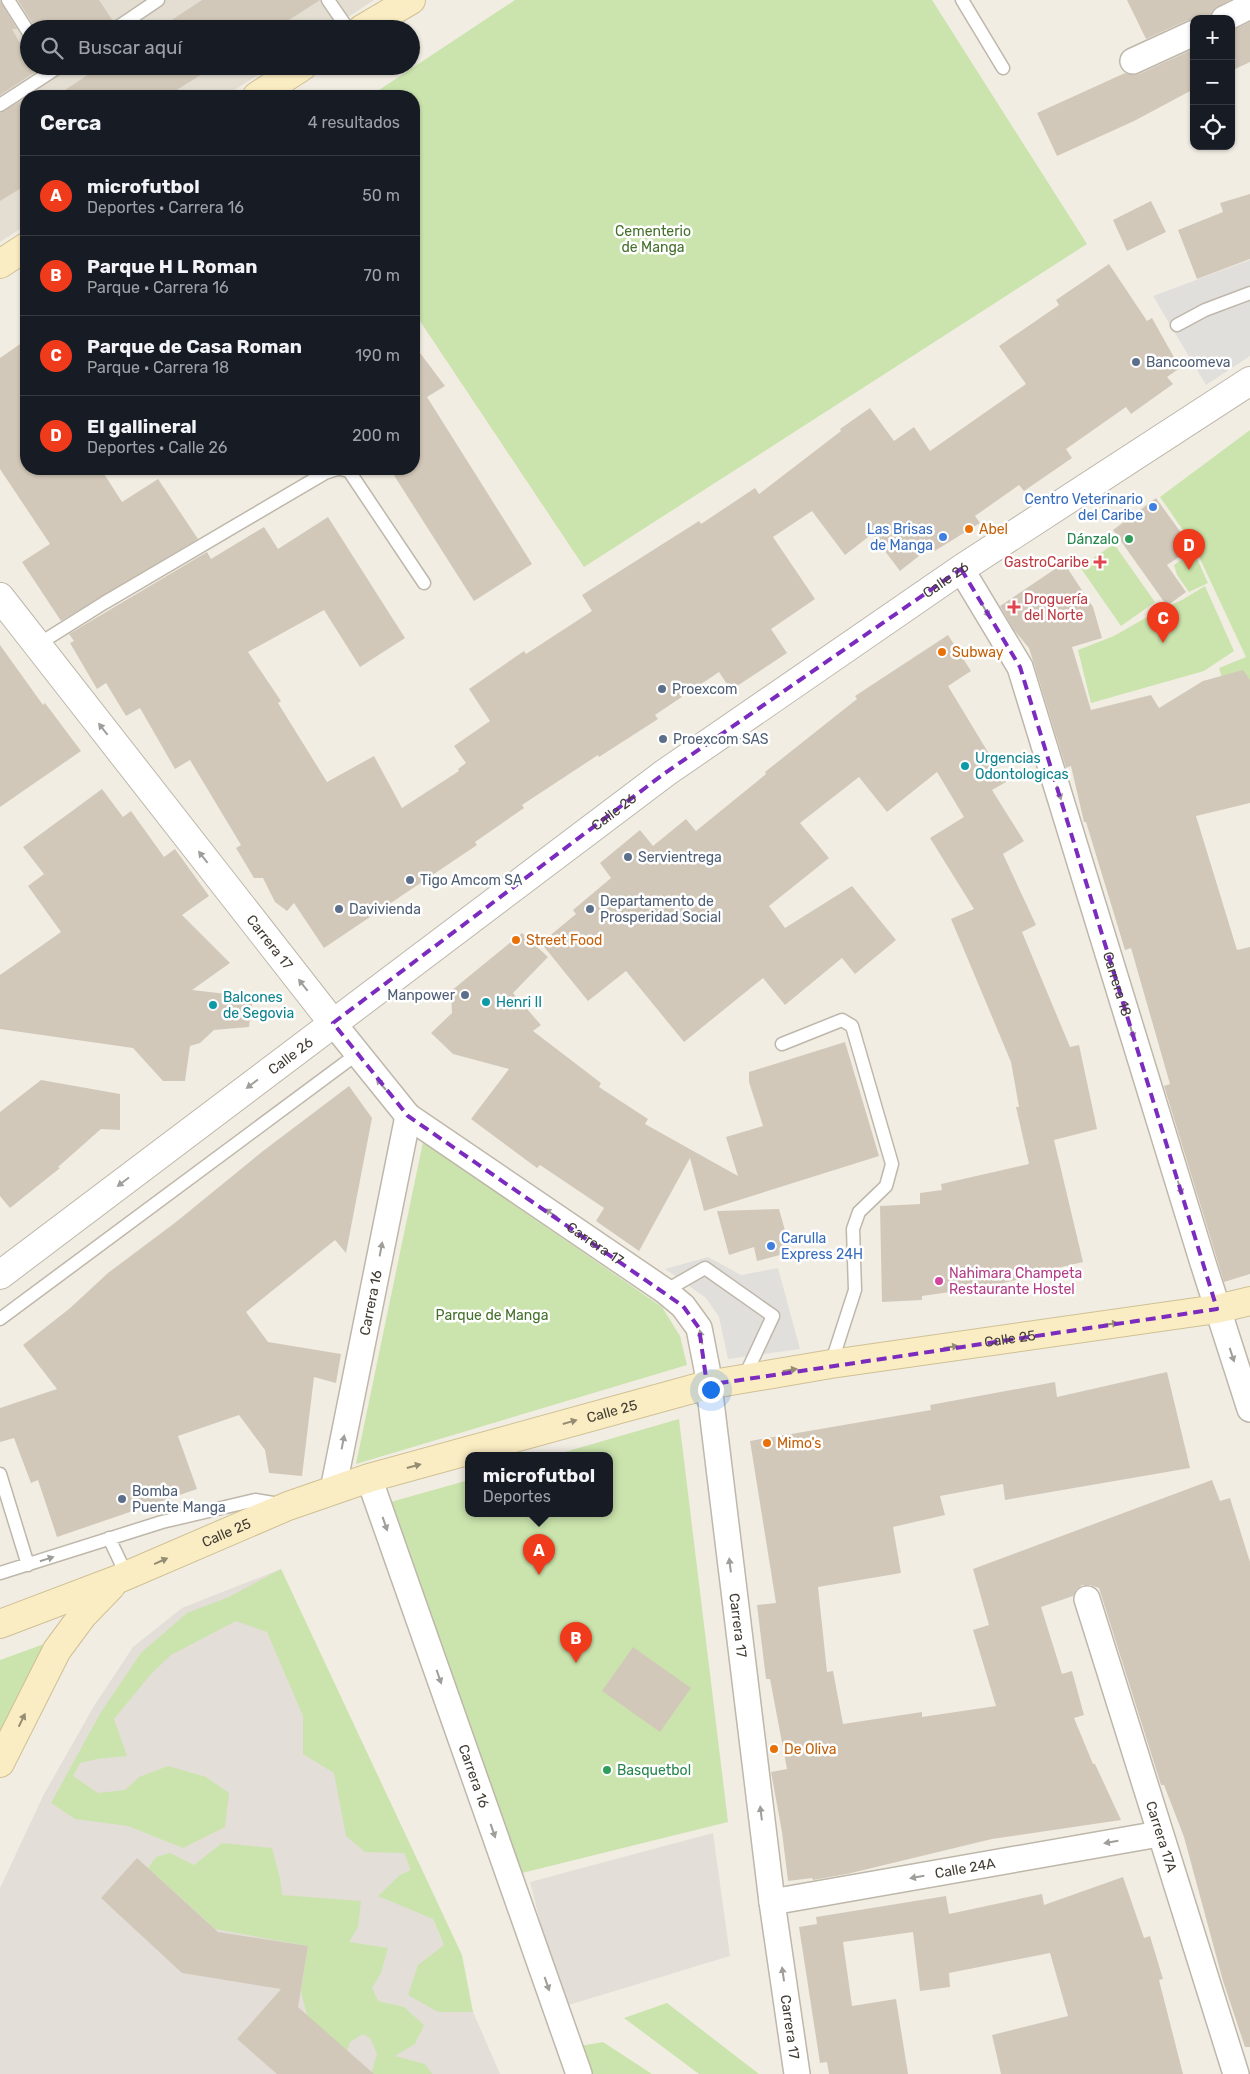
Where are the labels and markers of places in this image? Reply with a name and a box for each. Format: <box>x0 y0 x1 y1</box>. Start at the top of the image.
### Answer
place label: Bancoomeva <box>1146 354 1231 371</box>
marker: Bancoomeva <box>1130 356 1142 368</box>
place label: Centro Veterinario del Caribe <box>1024 491 1143 524</box>
marker: Centro Veterinario del Caribe <box>1147 501 1159 513</box>
place label: Las Brisas de Manga <box>867 521 933 554</box>
place label: Abel <box>979 521 1008 538</box>
marker: Abel <box>963 523 975 535</box>
pin: D <box>1173 529 1205 570</box>
marker: Las Brisas de Manga <box>937 531 949 543</box>
place label: Dánzalo <box>1067 531 1119 548</box>
marker: Dánzalo <box>1123 533 1135 545</box>
place label: GastroCaribe <box>1004 554 1089 571</box>
marker: GastroCaribe <box>1093 555 1107 569</box>
place label: Droguería del Norte <box>1024 591 1088 624</box>
marker: Droguería del Norte <box>1008 601 1020 613</box>
pin: C <box>1147 602 1179 643</box>
place label: Subway <box>952 644 1004 661</box>
marker: Subway <box>936 646 948 658</box>
place label: Proexcom <box>672 681 737 698</box>
marker: Proexcom <box>656 683 668 695</box>
place label: Proexcom SAS <box>673 731 769 748</box>
marker: Proexcom SAS <box>657 733 669 745</box>
place label: Urgencias Odontologicas <box>975 750 1069 783</box>
marker: Urgencias Odontologicas <box>959 760 971 772</box>
place label: Servientrega <box>638 849 722 866</box>
marker: Servientrega <box>622 851 634 863</box>
place label: Tigo Amcom SA <box>420 872 523 889</box>
marker: Tigo Amcom SA <box>404 874 416 886</box>
place label: Departamento de Prosperidad Social <box>600 893 721 926</box>
place label: Davivienda <box>349 901 421 918</box>
marker: Davivienda <box>333 903 345 915</box>
marker: Departamento de Prosperidad Social <box>584 903 596 915</box>
place label: Street Food <box>526 932 602 949</box>
marker: Street Food <box>510 934 522 946</box>
place label: Manpower <box>387 987 456 1004</box>
place label: Balcones de Segovia <box>223 989 294 1022</box>
marker: Manpower <box>459 989 471 1001</box>
place label: Henri II <box>496 994 542 1011</box>
marker: Henri II <box>480 996 492 1008</box>
marker: Balcones de Segovia <box>207 999 219 1011</box>
place label: Carulla Express 24H <box>781 1230 863 1263</box>
marker: Carulla Express 24H <box>765 1240 777 1252</box>
place label: Nahimara Champeta Restaurante Hostel <box>949 1265 1082 1298</box>
marker: Nahimara Champeta Restaurante Hostel <box>933 1275 945 1287</box>
place label: Mimo's <box>777 1435 821 1452</box>
marker: Mimo's <box>761 1437 773 1449</box>
place label: Bomba Puente Manga <box>132 1483 226 1516</box>
marker: Bomba Puente Manga <box>116 1493 128 1505</box>
pin: A <box>523 1534 555 1575</box>
pin: B <box>560 1622 592 1663</box>
place label: De Oliva <box>784 1741 836 1758</box>
marker: De Oliva <box>768 1743 780 1755</box>
place label: Basquetbol <box>617 1762 691 1779</box>
marker: Basquetbol <box>601 1764 613 1776</box>

